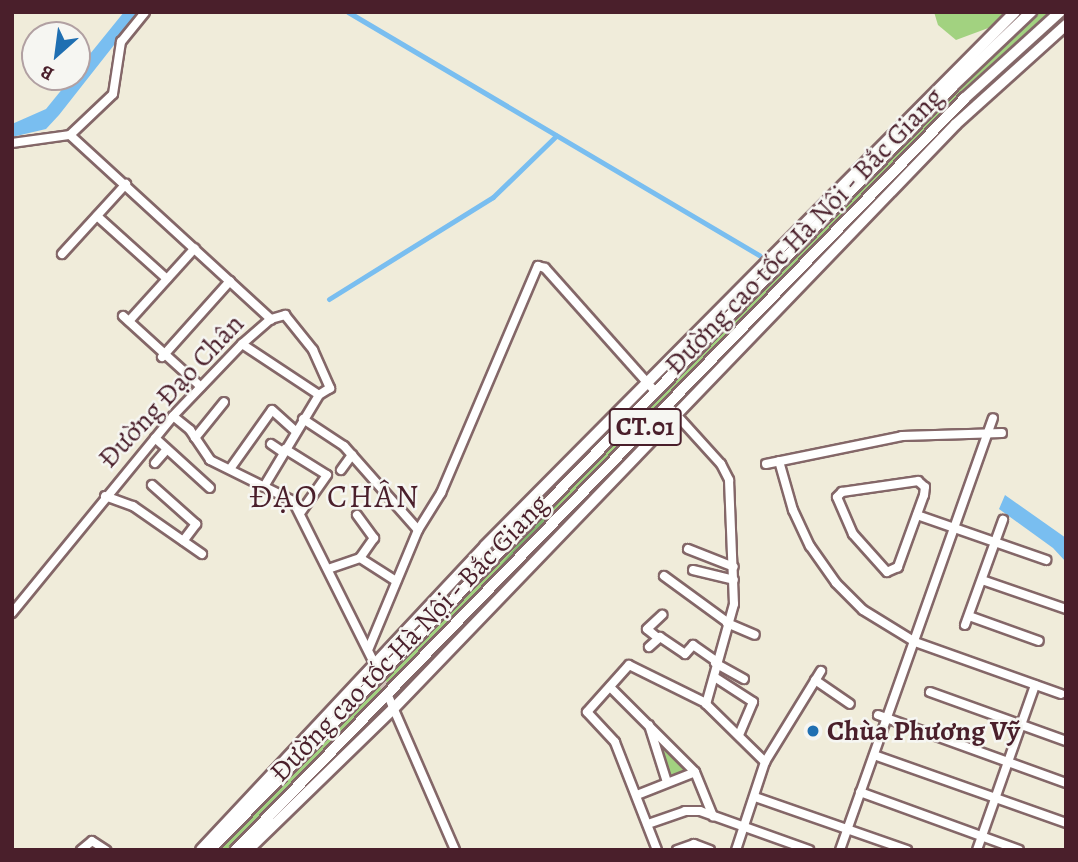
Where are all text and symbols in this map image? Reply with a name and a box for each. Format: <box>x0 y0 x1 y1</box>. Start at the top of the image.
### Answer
north arrow <box>21 21 91 91</box>
text: B <box>36 59 58 87</box>
street label: Đường cao tốc Hà Nội - Bắc Giang <box>657 80 951 382</box>
street label: Đường Đạo Chân <box>91 307 251 475</box>
road number: CT.01 <box>608 404 682 449</box>
district label: ĐẠO CHÂN <box>251 477 419 515</box>
street label: Đường cao tốc Hà Nội - Bắc Giang <box>262 487 556 789</box>
place label: Chùa Phương Vỹ <box>827 714 1020 748</box>
marker: Chùa Phương Vỹ <box>805 723 821 739</box>

